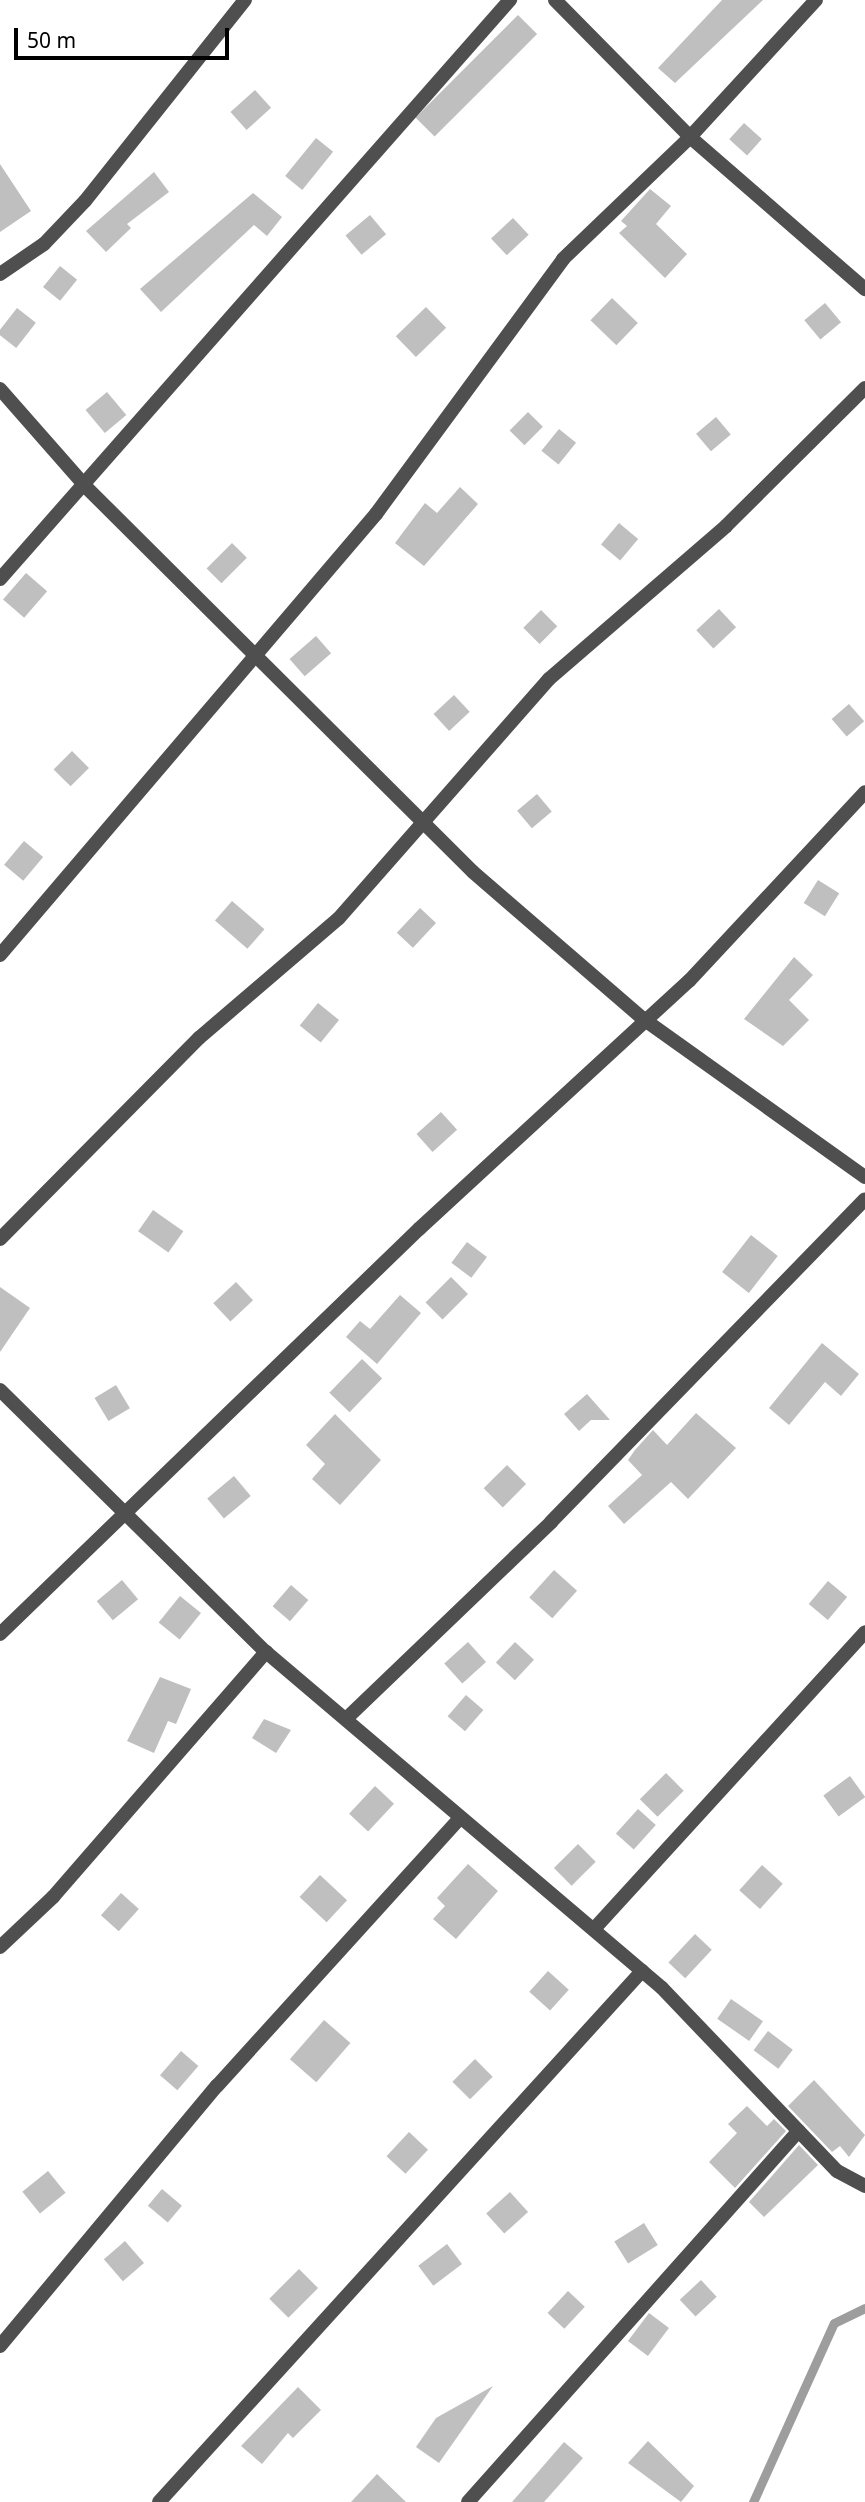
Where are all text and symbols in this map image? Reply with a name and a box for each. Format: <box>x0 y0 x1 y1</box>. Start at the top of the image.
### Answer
scale bar <box>18 14 233 58</box>
text: 50 m <box>27 26 76 54</box>

